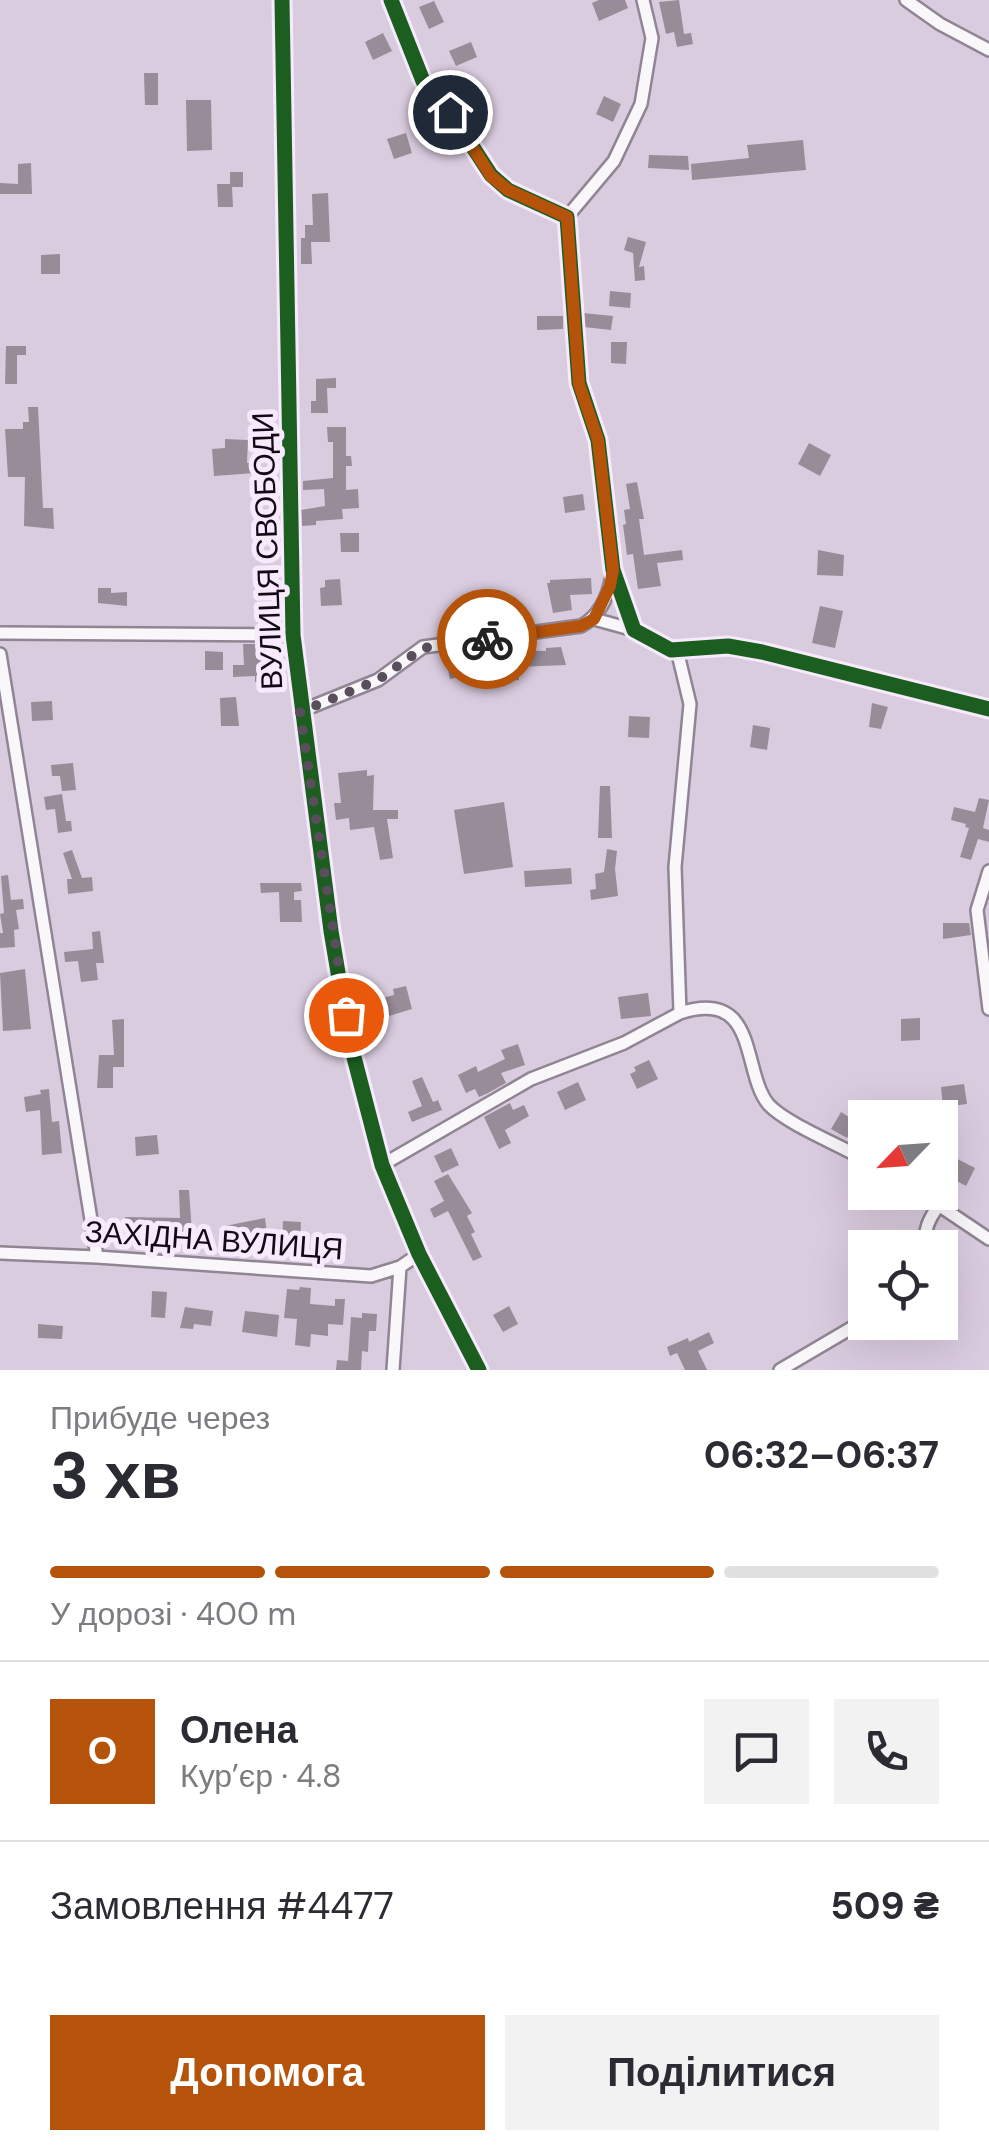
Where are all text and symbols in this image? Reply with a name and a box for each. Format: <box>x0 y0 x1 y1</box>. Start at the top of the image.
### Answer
pin <box>408 70 493 155</box>
icon: home <box>423 85 478 140</box>
street label: ВУЛИЦЯ СВОБОДИ <box>243 411 291 691</box>
courier <box>437 589 537 689</box>
icon: bike <box>460 612 515 667</box>
pin <box>304 973 389 1058</box>
icon: bag <box>319 988 374 1043</box>
north arrow <box>848 1100 958 1210</box>
map controls <box>848 1100 958 1340</box>
street label: ЗАХІДНА ВУЛИЦЯ <box>84 1212 344 1268</box>
button: locate <box>848 1230 958 1340</box>
text: Прибуде через <box>50 1397 270 1439</box>
text: 06:32–06:37 <box>704 1430 939 1480</box>
text: 3 хв <box>50 1434 181 1518</box>
text: У дорозі · 400 m <box>50 1593 296 1635</box>
button: chat <box>704 1699 809 1804</box>
button: phone <box>834 1699 939 1804</box>
text: Олена <box>180 1705 298 1755</box>
text: О <box>88 1726 117 1776</box>
text: Кур’єр · 4.8 <box>180 1755 342 1797</box>
text: Замовлення #4477 <box>50 1881 394 1931</box>
text: 509 ₴ <box>830 1881 939 1931</box>
button: Допомога <box>50 2015 485 2130</box>
button: Поділитися <box>505 2015 939 2130</box>

